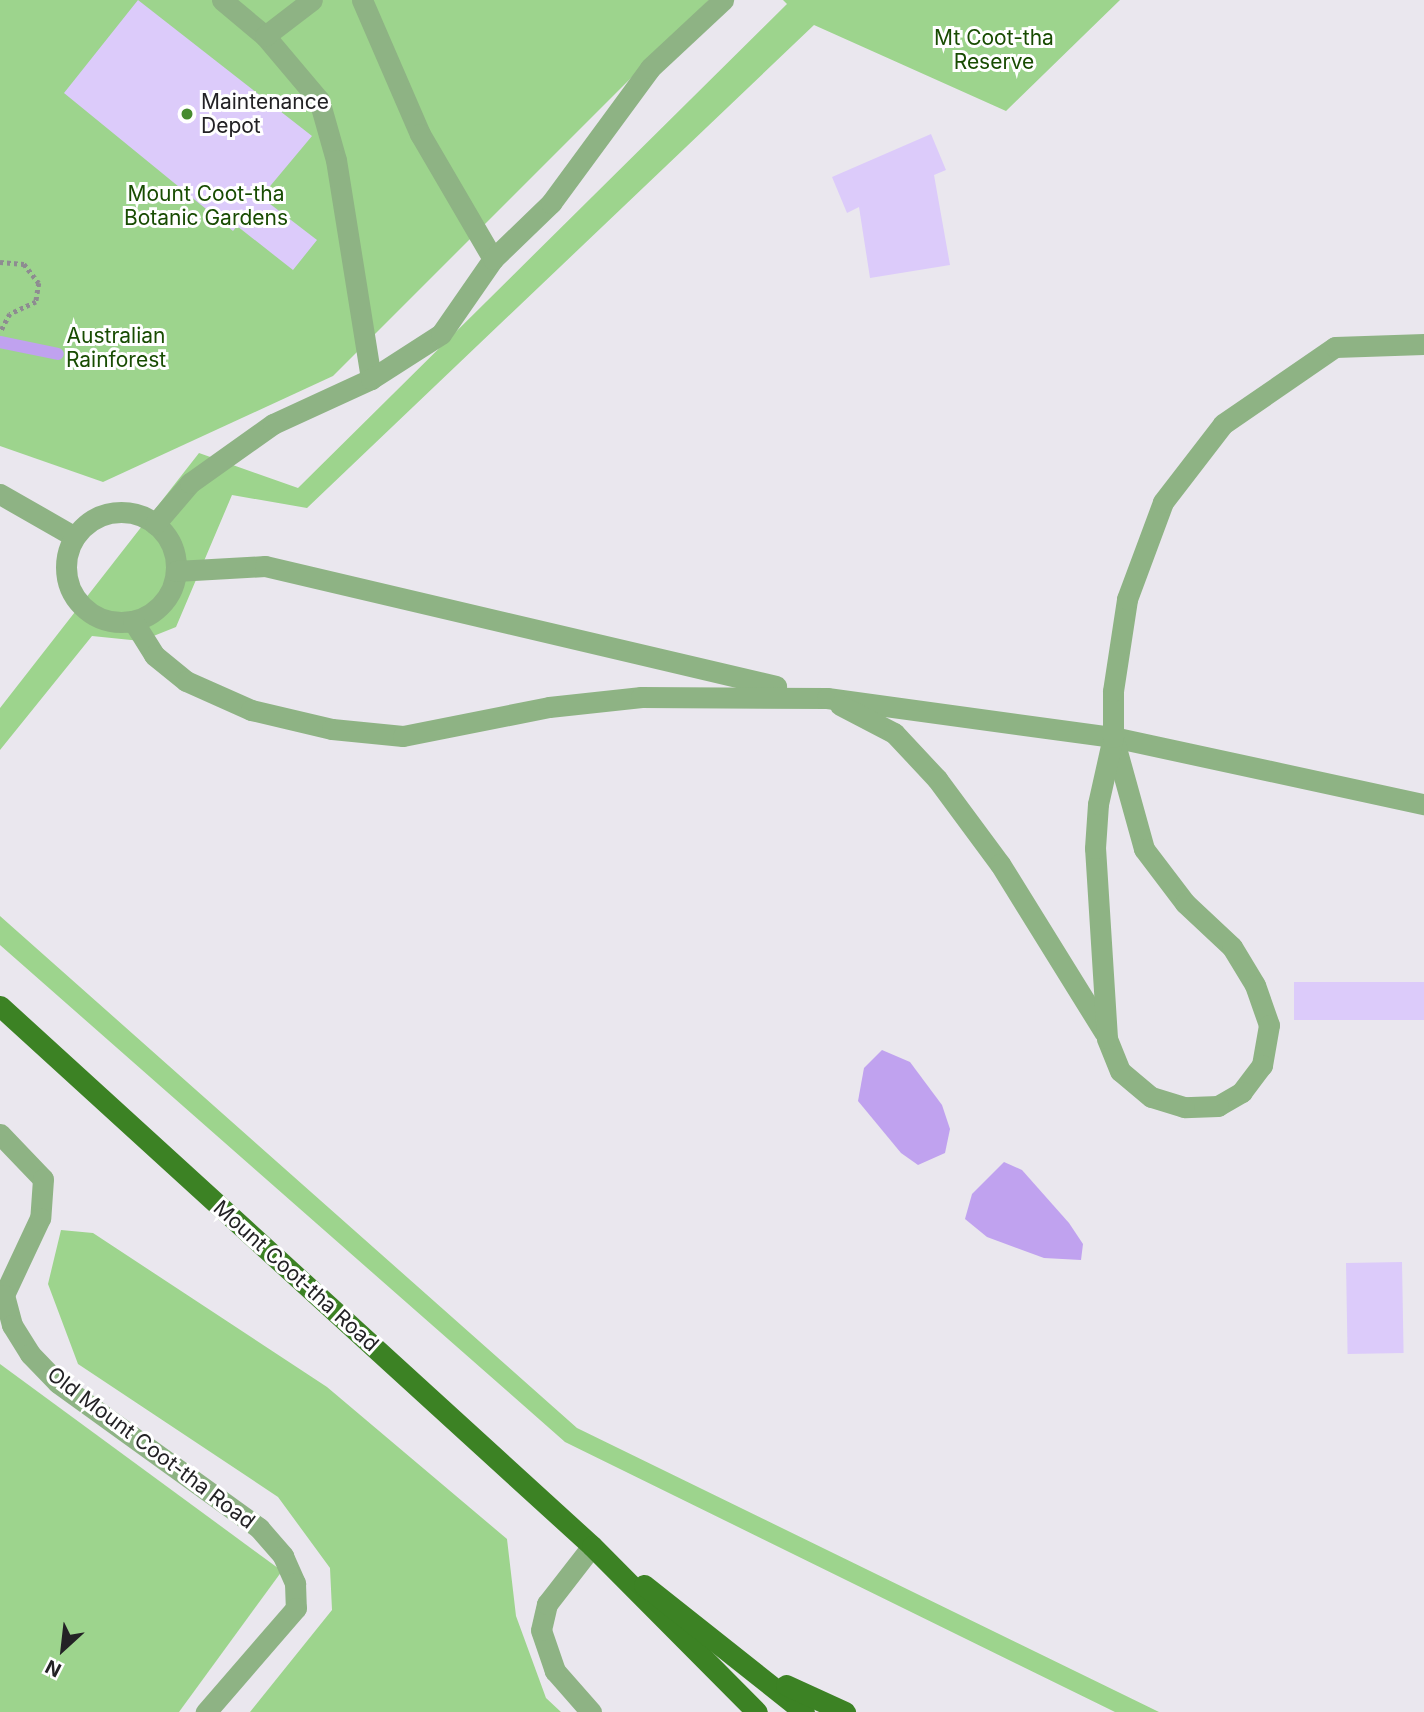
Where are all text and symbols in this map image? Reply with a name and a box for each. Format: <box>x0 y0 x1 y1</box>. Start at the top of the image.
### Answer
park label: Mt Coot-tha Reserve <box>934 25 1054 75</box>
place label: Maintenance Depot <box>201 89 329 139</box>
marker: Maintenance Depot <box>179 106 195 122</box>
park label: Mount Coot-tha Botanic Gardens <box>124 181 288 231</box>
park label: Australian Rainforest <box>66 323 166 373</box>
street label: Mount Coot-tha Road <box>208 1195 384 1357</box>
street label: Old Mount Coot-tha Road <box>42 1362 260 1534</box>
north arrow <box>28 1614 98 1684</box>
text: N <box>42 1655 65 1682</box>

